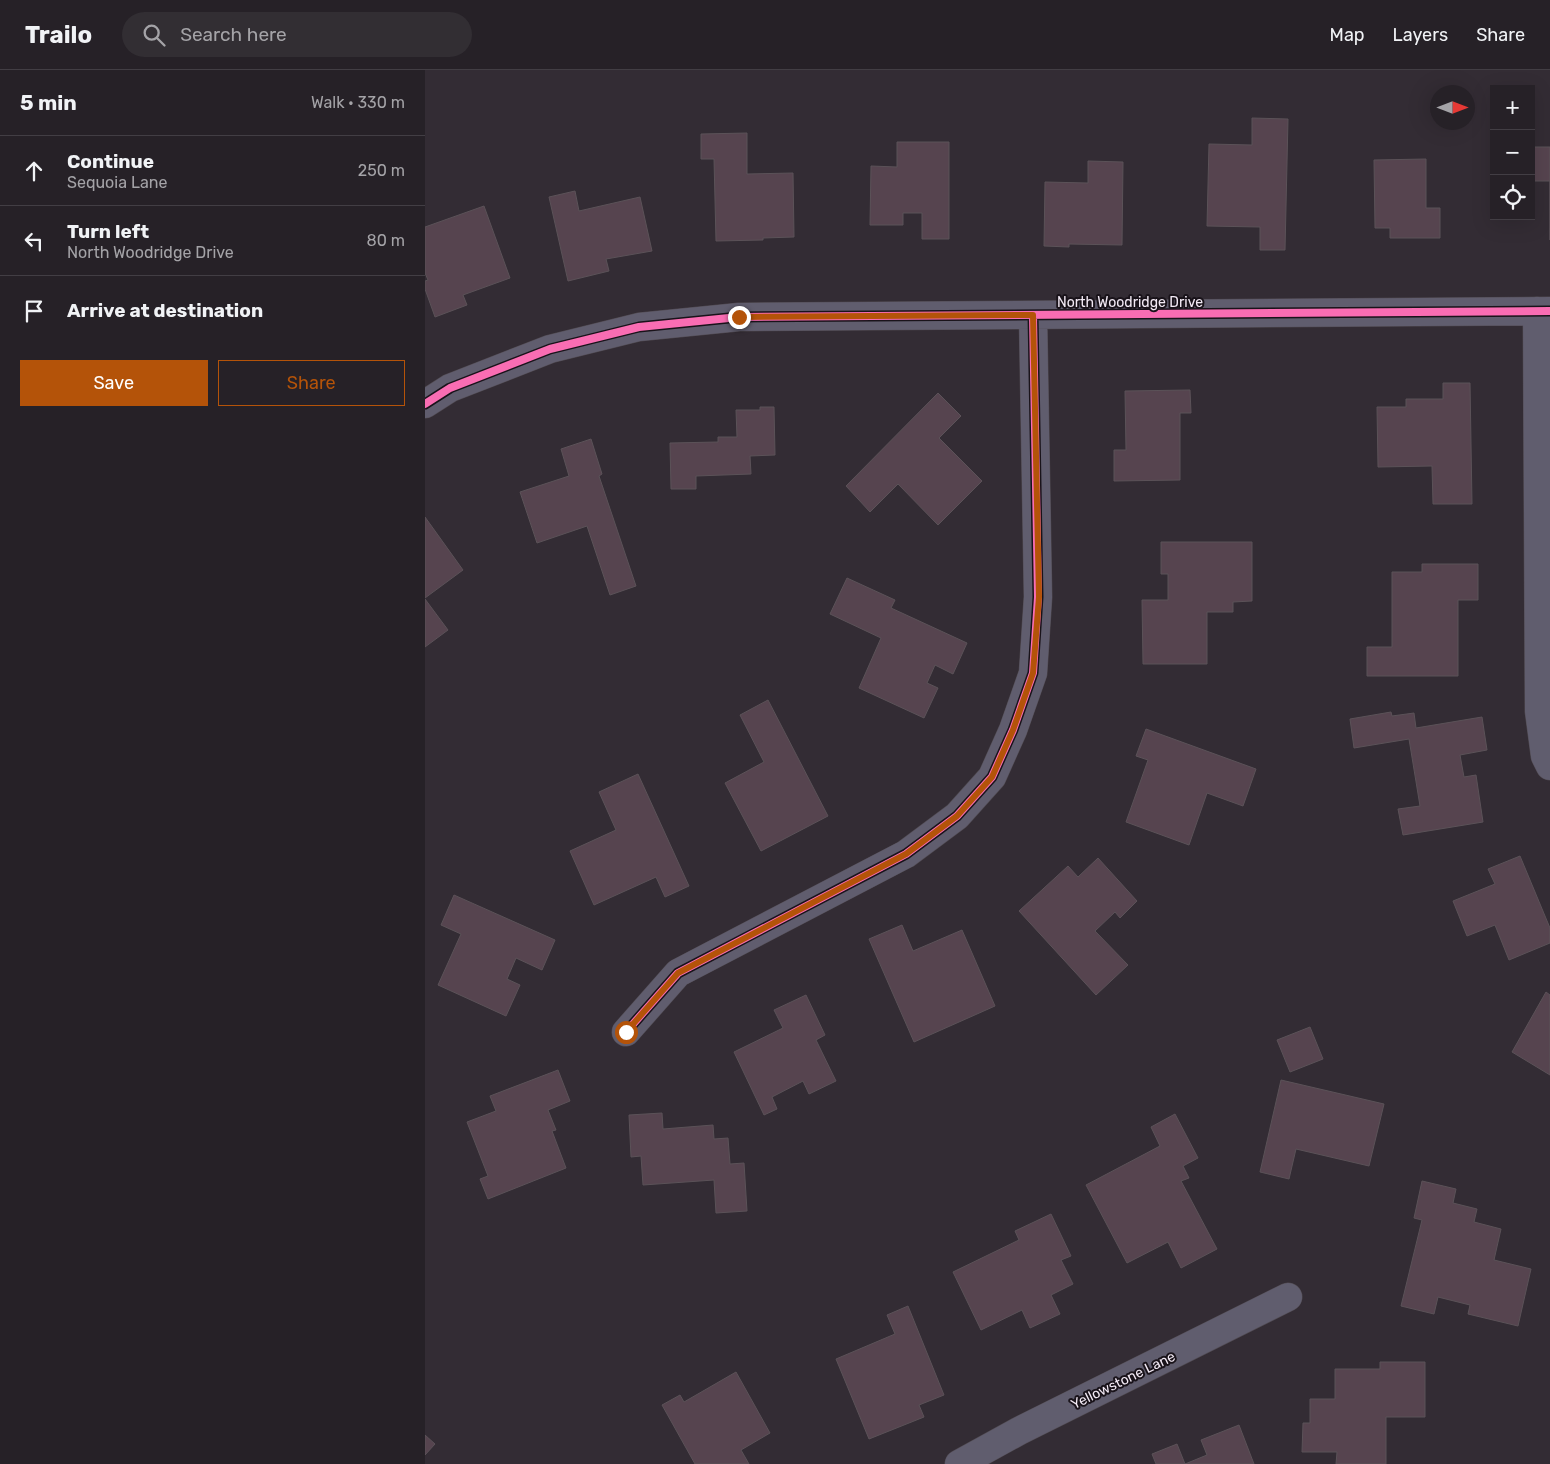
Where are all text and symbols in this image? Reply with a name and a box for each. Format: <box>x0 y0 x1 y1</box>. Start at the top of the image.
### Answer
search box <box>122 12 472 57</box>
text: Trailo <box>25 21 92 49</box>
icon: search <box>140 21 168 49</box>
text: Search here <box>180 23 287 46</box>
text: Map <box>1330 24 1365 46</box>
text: Layers <box>1393 24 1448 46</box>
text: Share <box>1476 24 1525 46</box>
north arrow <box>1430 85 1475 130</box>
map controls <box>1490 85 1535 220</box>
button: + <box>1490 85 1535 130</box>
text: 5 min <box>20 90 77 115</box>
text: Walk · 330 m <box>311 93 405 112</box>
button: − <box>1490 130 1535 175</box>
text: Continue <box>67 150 154 173</box>
icon: ahead <box>20 157 48 185</box>
text: 250 m <box>358 161 405 180</box>
text: Sequoia Lane <box>67 173 167 192</box>
button: locate <box>1490 175 1535 220</box>
text: Turn left <box>67 220 149 243</box>
icon: left <box>20 227 48 255</box>
text: 80 m <box>367 231 405 250</box>
text: North Woodridge Drive <box>67 243 234 262</box>
street label: North Woodridge Drive <box>1057 294 1203 311</box>
icon: arrive <box>20 297 48 325</box>
text: Arrive at destination <box>67 299 263 322</box>
route end <box>728 306 751 329</box>
button: Save <box>20 360 208 406</box>
button: Share <box>218 360 405 406</box>
route start <box>615 1021 638 1044</box>
street label: Yellowstone Lane <box>1068 1348 1178 1413</box>

